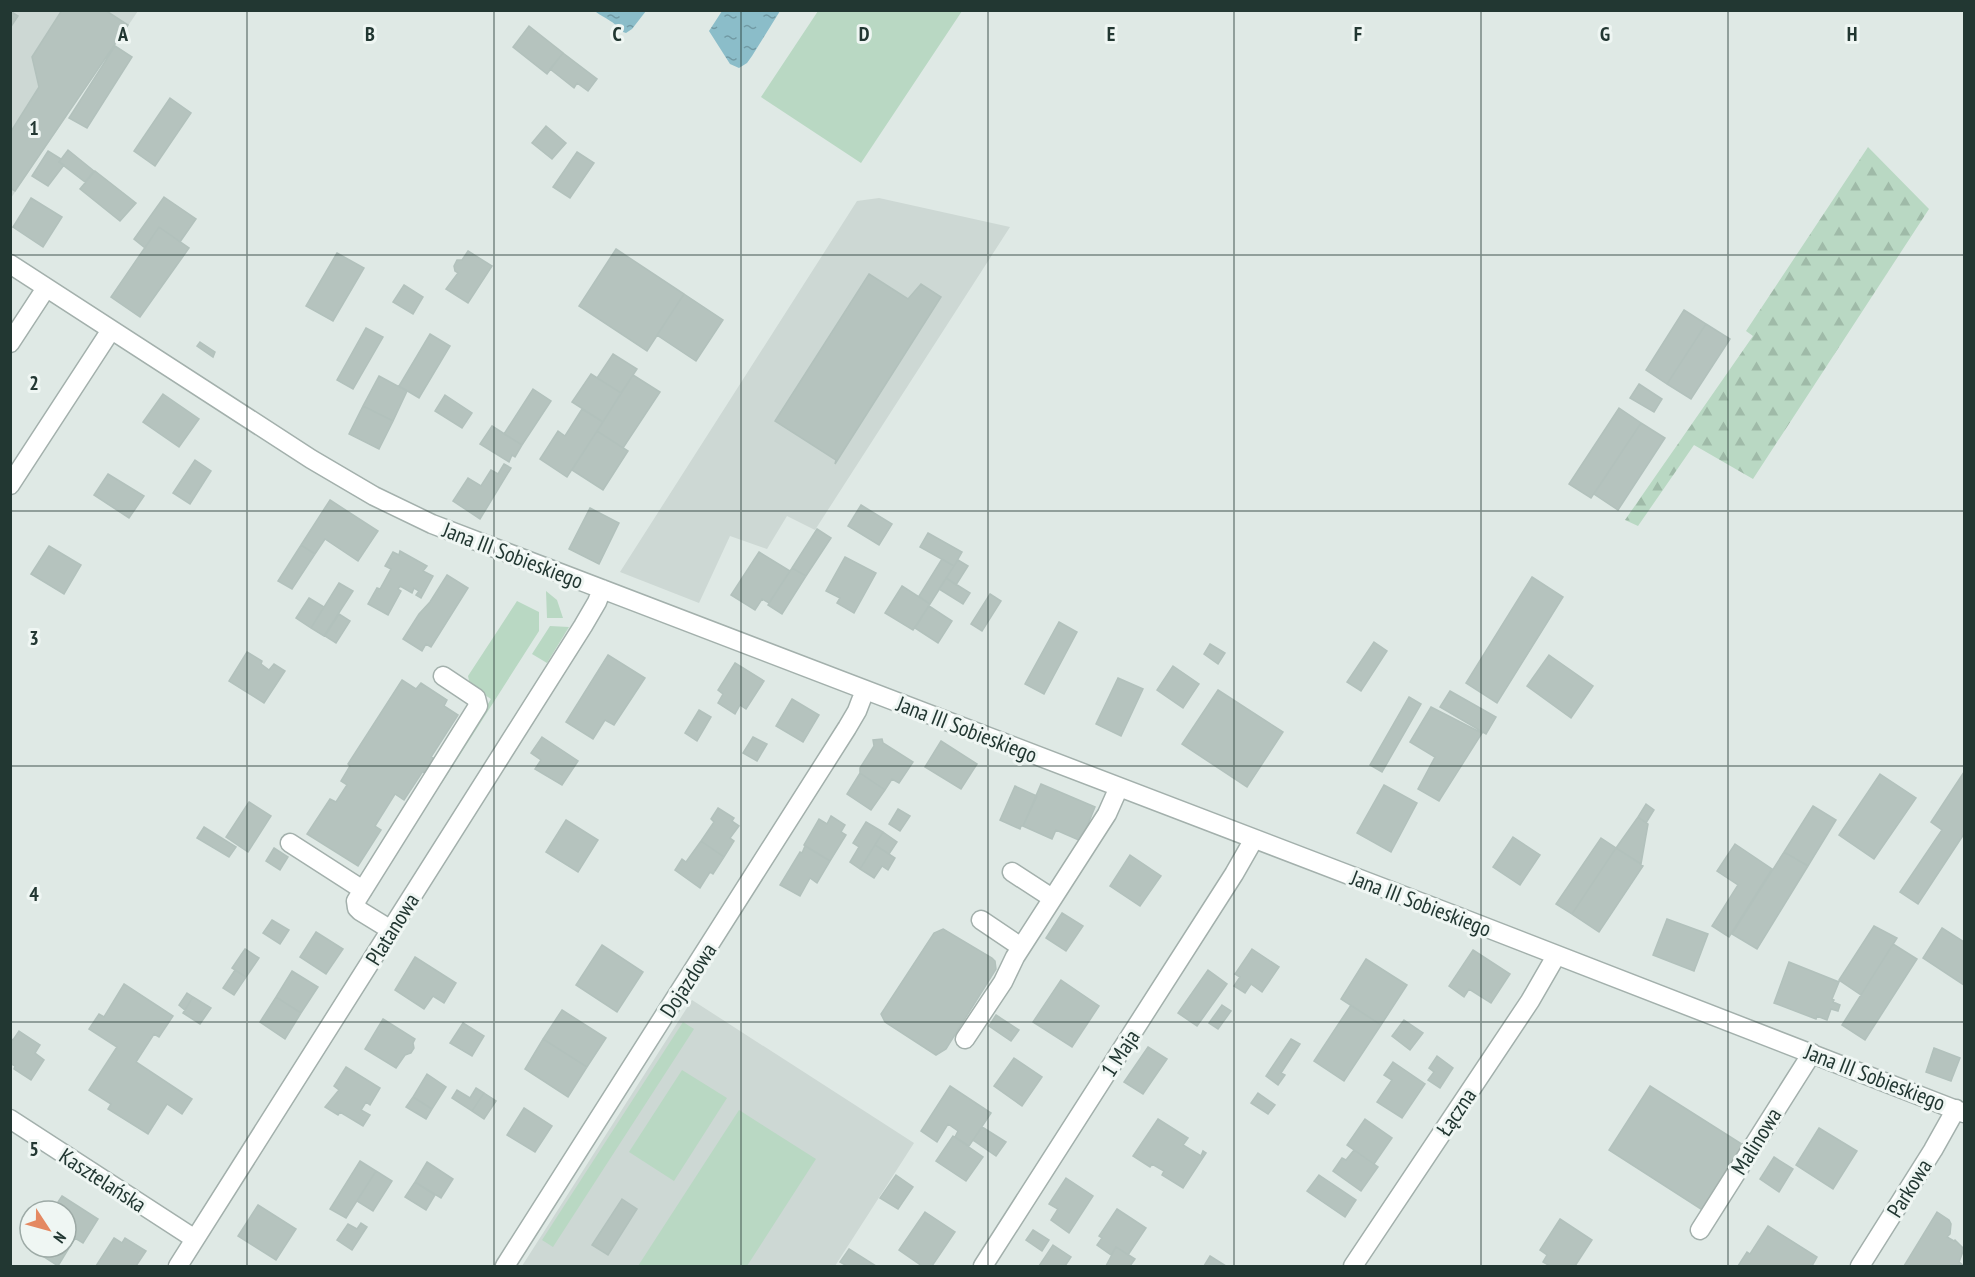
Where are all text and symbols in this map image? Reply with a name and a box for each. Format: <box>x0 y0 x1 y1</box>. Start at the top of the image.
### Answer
text: A <box>117 21 129 47</box>
text: B <box>365 21 375 47</box>
text: C <box>612 21 622 47</box>
text: D <box>859 21 870 47</box>
text: E <box>1107 21 1115 47</box>
text: F <box>1354 21 1362 47</box>
text: G <box>1600 21 1610 47</box>
text: H <box>1847 21 1857 47</box>
text: 1 <box>29 115 39 141</box>
text: 2 <box>29 370 39 396</box>
street label: Jana III Sobieskiego <box>438 515 587 595</box>
text: 3 <box>29 625 39 651</box>
street label: Jana III Sobieskiego <box>892 689 1041 769</box>
street label: Jana III Sobieskiego <box>1346 863 1495 943</box>
text: 4 <box>29 881 39 907</box>
street label: Platanowa <box>359 888 425 970</box>
street label: Dojazdowa <box>654 938 722 1022</box>
street label: 1 Maja <box>1094 1024 1146 1082</box>
street label: Jana III Sobieskiego <box>1800 1037 1949 1117</box>
street label: Łączna <box>1430 1083 1482 1141</box>
street label: Malinowa <box>1725 1102 1787 1180</box>
text: 5 <box>29 1136 39 1162</box>
street label: Kasztelańska <box>54 1142 152 1218</box>
street label: Parkowa <box>1880 1154 1938 1222</box>
north arrow <box>18 1199 78 1259</box>
text: N <box>50 1228 71 1247</box>

